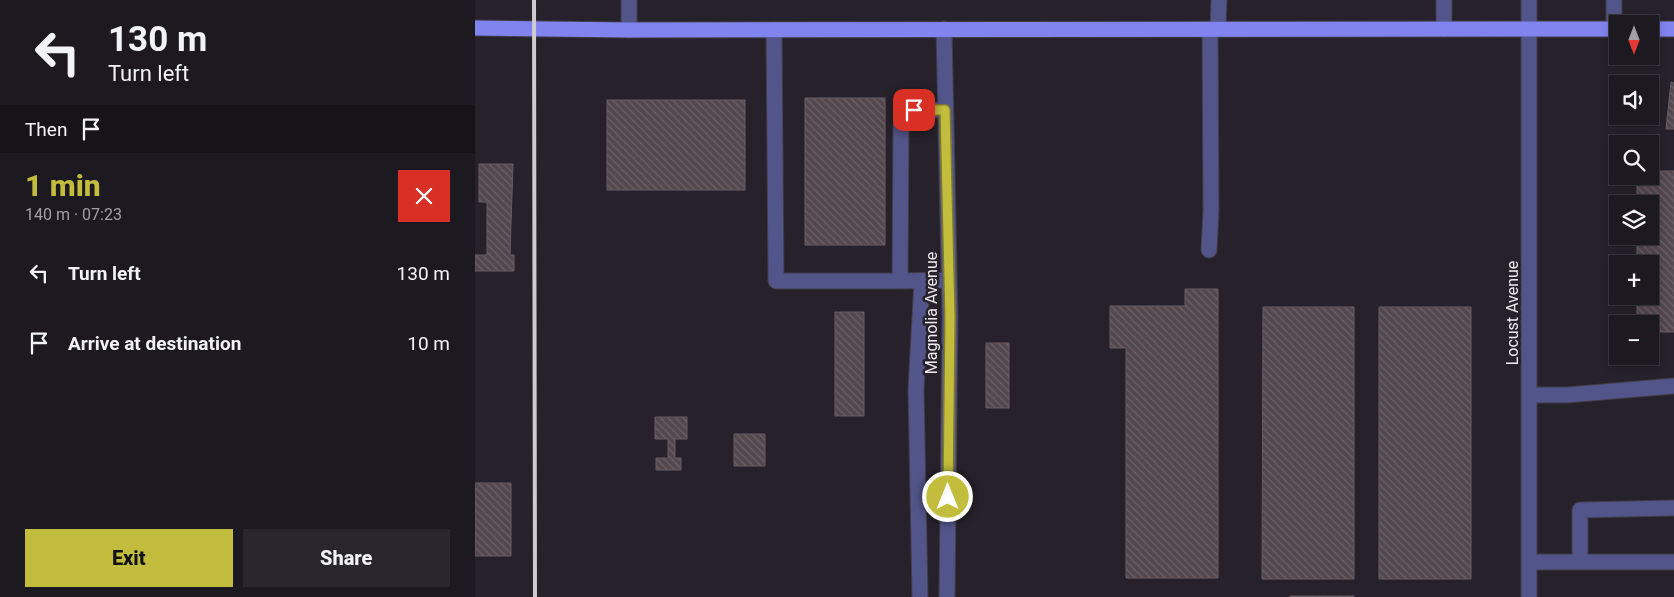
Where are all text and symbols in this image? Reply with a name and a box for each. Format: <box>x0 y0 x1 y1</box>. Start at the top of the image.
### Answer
north arrow <box>1609 15 1659 65</box>
map controls <box>1609 15 1659 365</box>
text: 130 m <box>108 19 207 60</box>
icon: left <box>25 20 90 85</box>
text: Turn left <box>108 61 189 86</box>
button: sound <box>1609 75 1659 125</box>
pin <box>893 89 935 131</box>
icon: arrive <box>900 96 928 124</box>
icon: arrive <box>77 115 105 143</box>
text: Then <box>25 118 67 141</box>
button: search <box>1609 135 1659 185</box>
text: 1 min <box>25 168 101 203</box>
button: close <box>398 170 450 222</box>
button: layers <box>1609 195 1659 245</box>
text: 140 m · 07:23 <box>25 205 122 224</box>
street label: Magnolia Avenue <box>922 252 941 374</box>
button: + <box>1609 255 1659 305</box>
icon: left <box>25 259 53 287</box>
street label: Locust Avenue <box>1503 261 1522 365</box>
text: Turn left <box>68 262 141 285</box>
text: 130 m <box>397 262 450 285</box>
button: − <box>1609 315 1659 365</box>
icon: arrive <box>25 329 53 357</box>
text: Arrive at destination <box>68 332 241 355</box>
text: 10 m <box>407 332 450 355</box>
position arrow <box>921 470 973 522</box>
button: Exit <box>25 529 233 587</box>
button: Share <box>243 529 450 587</box>

